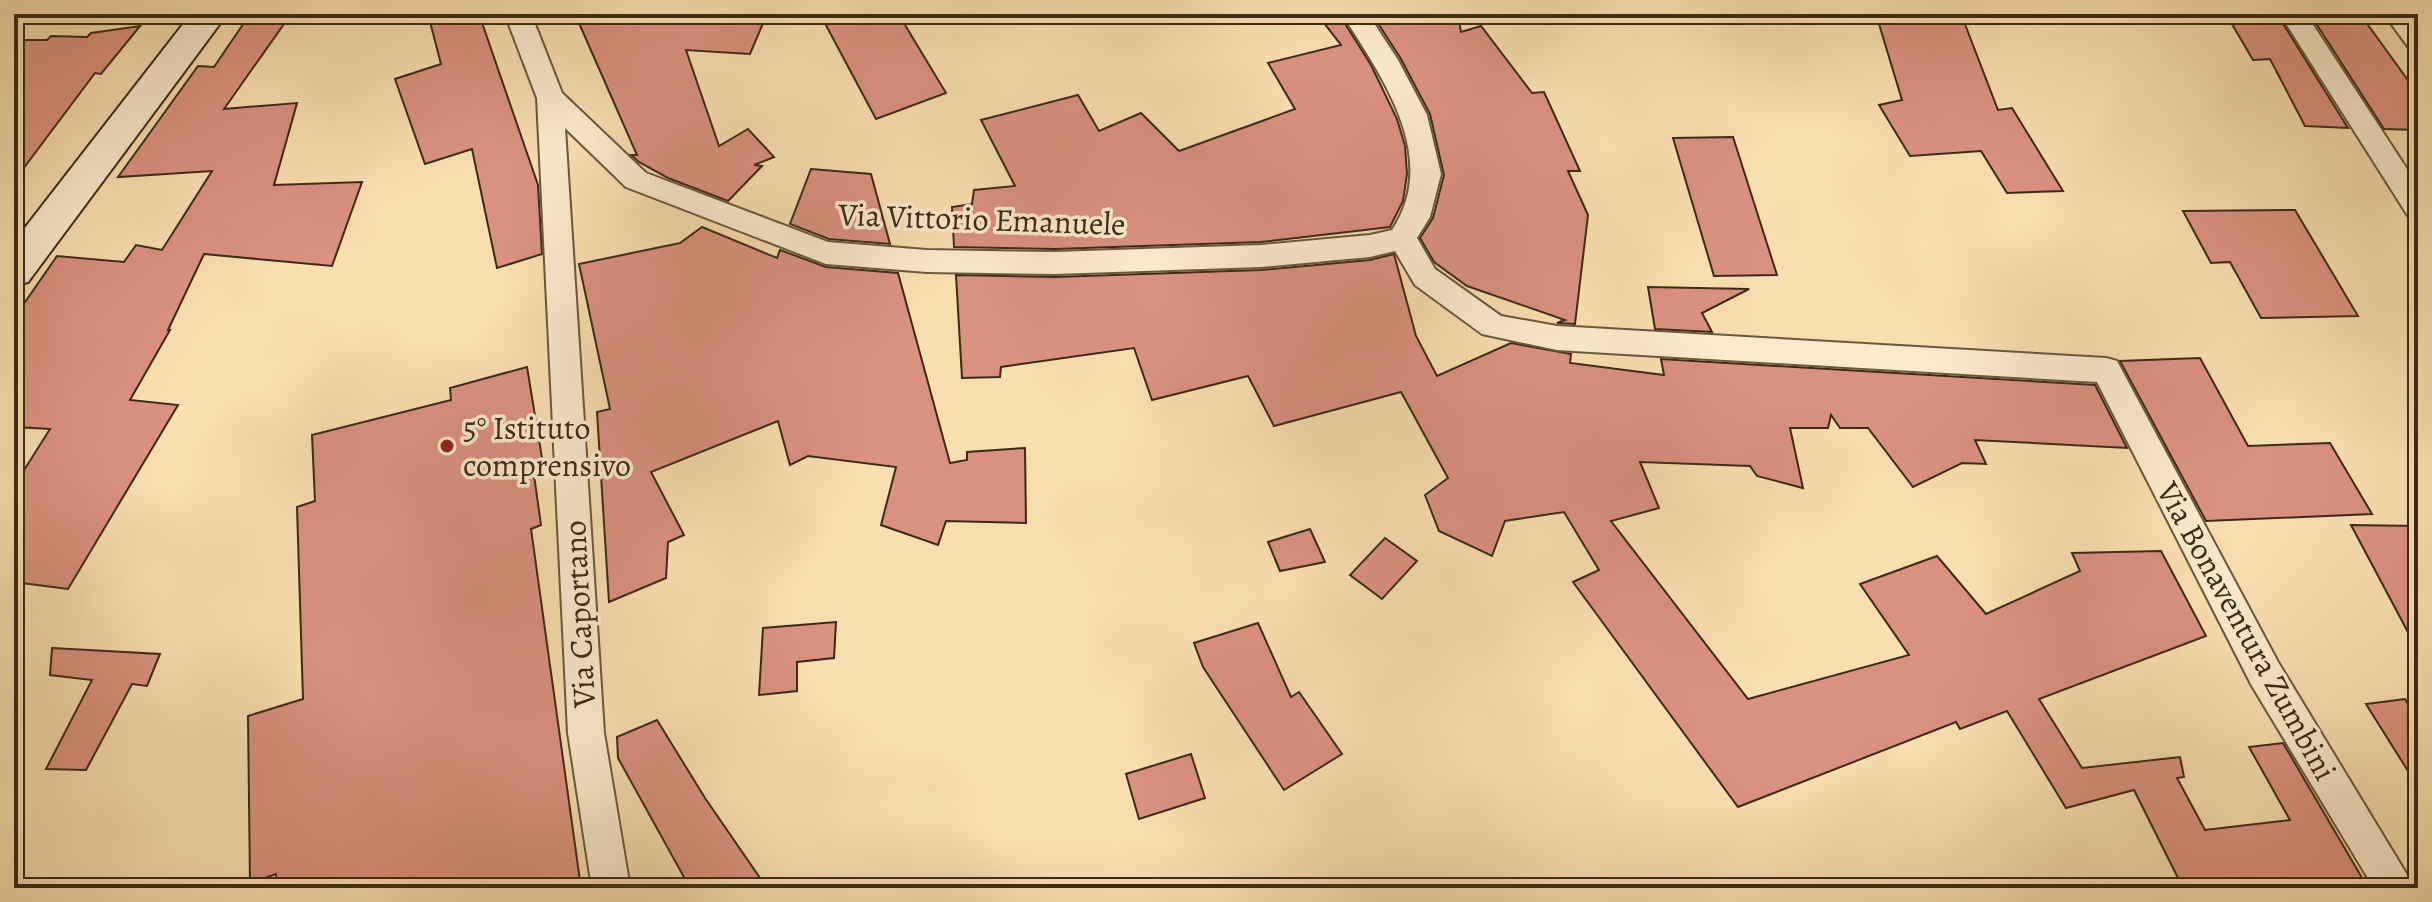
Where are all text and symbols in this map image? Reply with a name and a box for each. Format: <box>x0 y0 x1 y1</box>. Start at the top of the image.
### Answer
street label: Via Vittorio Emanuele <box>837 192 1126 246</box>
place label: 5° Istituto comprensivo <box>463 406 631 487</box>
marker: 5° Istituto comprensivo <box>438 437 456 455</box>
street label: Via Bonaventura Zumbini <box>2146 473 2348 788</box>
street label: Via Caportano <box>552 519 606 710</box>

